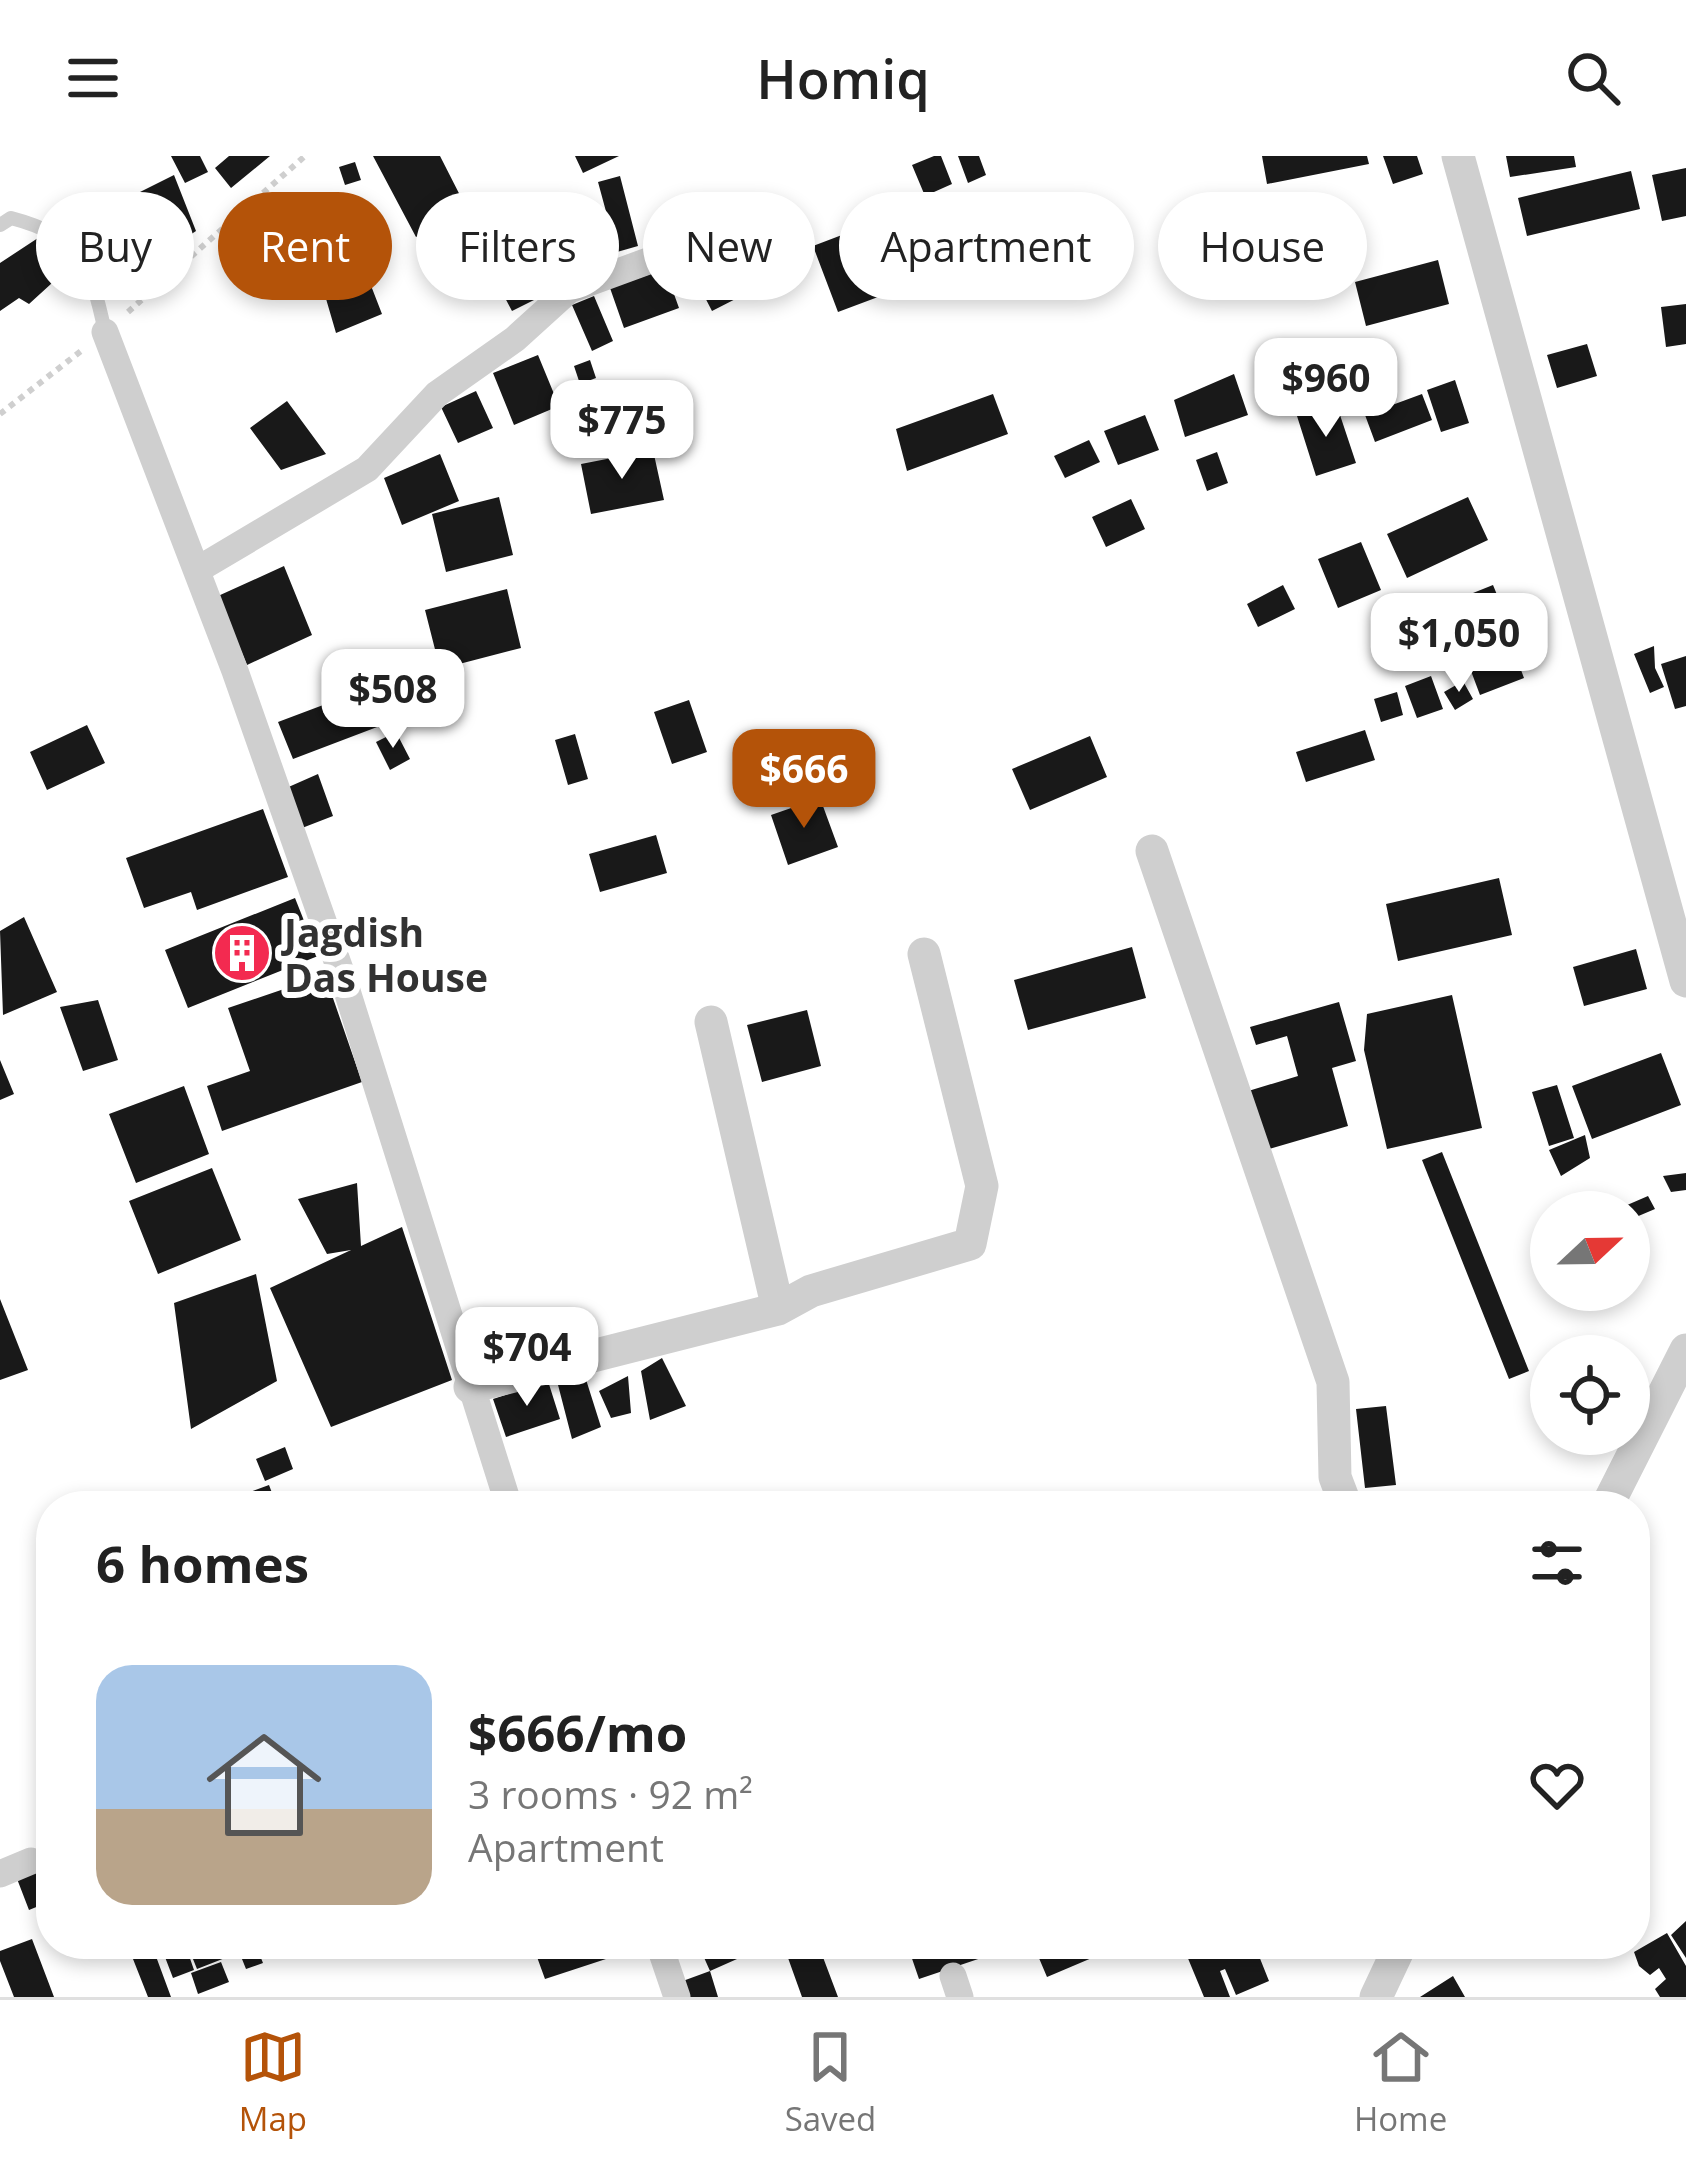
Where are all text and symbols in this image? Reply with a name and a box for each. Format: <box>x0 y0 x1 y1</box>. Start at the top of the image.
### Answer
text: Homiq <box>756 41 930 115</box>
icon: menu <box>60 45 126 111</box>
icon: search <box>1560 45 1626 111</box>
chip: Buy <box>36 192 194 300</box>
chip: Rent <box>218 192 392 300</box>
chip: Filters <box>416 192 619 300</box>
chip: New <box>643 192 815 300</box>
chip: Apartment <box>839 192 1134 300</box>
chip: House <box>1158 192 1367 300</box>
pin: $960 <box>1255 338 1397 440</box>
text: $960 <box>1281 350 1371 403</box>
pin: $775 <box>551 380 693 482</box>
text: $775 <box>577 392 667 445</box>
pin: $1,050 <box>1361 593 1557 695</box>
text: $1,050 <box>1398 605 1520 658</box>
pin: $508 <box>322 649 464 751</box>
text: $508 <box>348 661 438 714</box>
pin: $666 <box>733 729 875 831</box>
text: $666 <box>759 741 849 794</box>
place label: Jagdish Das House <box>281 905 488 1003</box>
building icon: Jagdish Das House <box>211 922 273 984</box>
north arrow <box>1530 1191 1650 1311</box>
map controls <box>1530 1191 1650 1455</box>
pin: $704 <box>456 1307 598 1409</box>
text: $704 <box>482 1319 572 1372</box>
button: locate <box>1530 1335 1650 1455</box>
text: 6 homes <box>96 1528 309 1598</box>
icon: filters <box>1524 1530 1590 1596</box>
text: $666/mo <box>468 1697 687 1767</box>
icon: home <box>192 1713 336 1857</box>
icon: heart <box>1524 1752 1590 1818</box>
text: 3 rooms · 92 m² <box>468 1767 753 1820</box>
text: Apartment <box>468 1820 664 1873</box>
tab: Map <box>239 2024 307 2141</box>
tab: Saved <box>785 2024 876 2141</box>
tab: Home <box>1354 2024 1447 2141</box>

